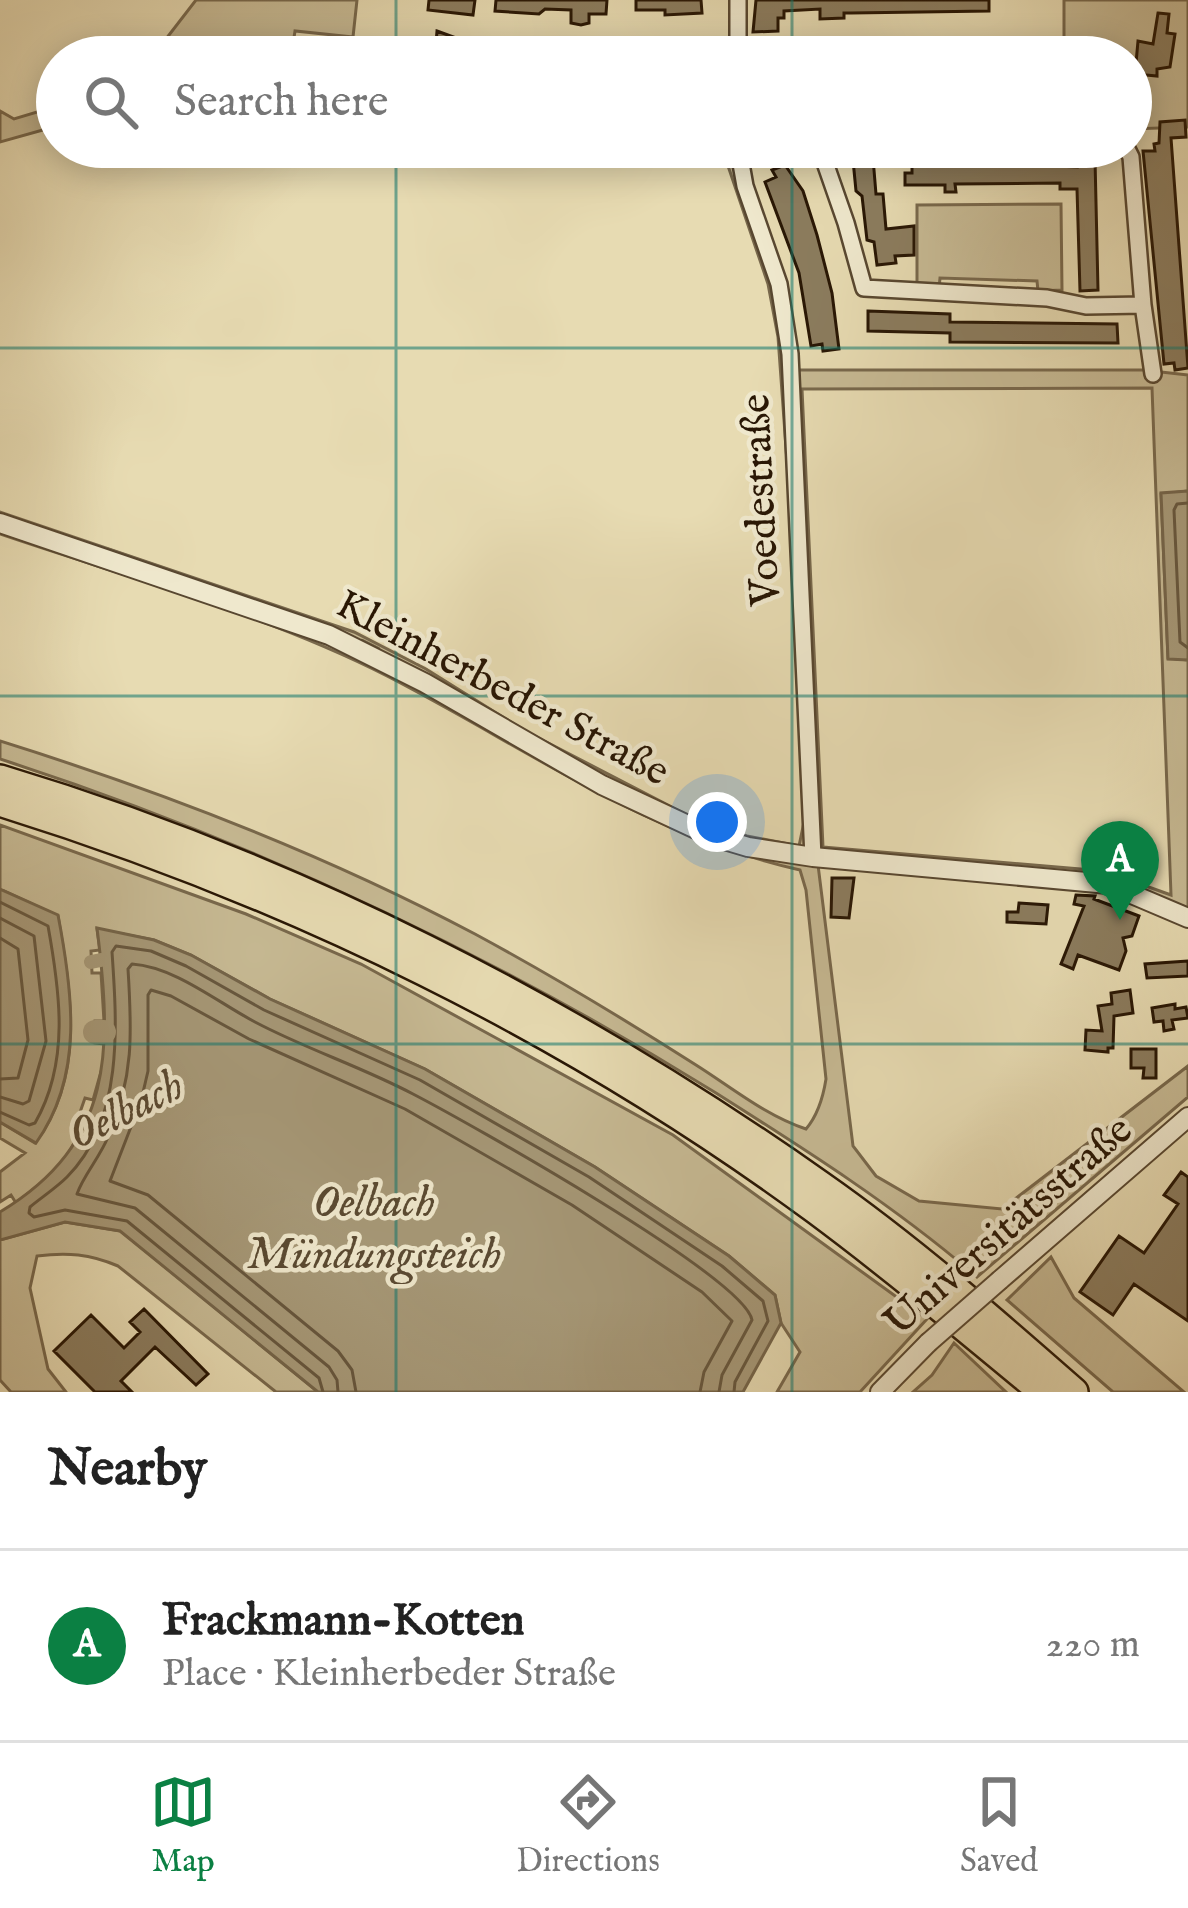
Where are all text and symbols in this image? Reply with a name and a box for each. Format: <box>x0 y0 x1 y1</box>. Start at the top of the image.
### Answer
search box <box>36 36 1152 168</box>
icon: search <box>78 69 144 135</box>
text: Search here <box>174 74 388 131</box>
street label: Voedestraße <box>730 392 794 609</box>
street label: Kleinherbeder Straße <box>326 579 678 799</box>
your location <box>687 792 747 852</box>
pin: A <box>1081 821 1159 920</box>
water label: Oelbach <box>59 1058 193 1164</box>
street label: Universitätsstraße <box>874 1105 1144 1349</box>
water label: Oelbach Mündungsteich <box>247 1175 501 1285</box>
text: Nearby <box>48 1438 207 1503</box>
text: Frackmann-Kotten <box>162 1593 525 1650</box>
text: A <box>74 1621 100 1670</box>
text: 220 m <box>1046 1621 1140 1670</box>
text: Place · Kleinherbeder Straße <box>162 1650 616 1699</box>
tab: Map <box>150 1769 216 1883</box>
tab: Directions <box>516 1769 660 1883</box>
tab: Saved <box>960 1769 1038 1883</box>

